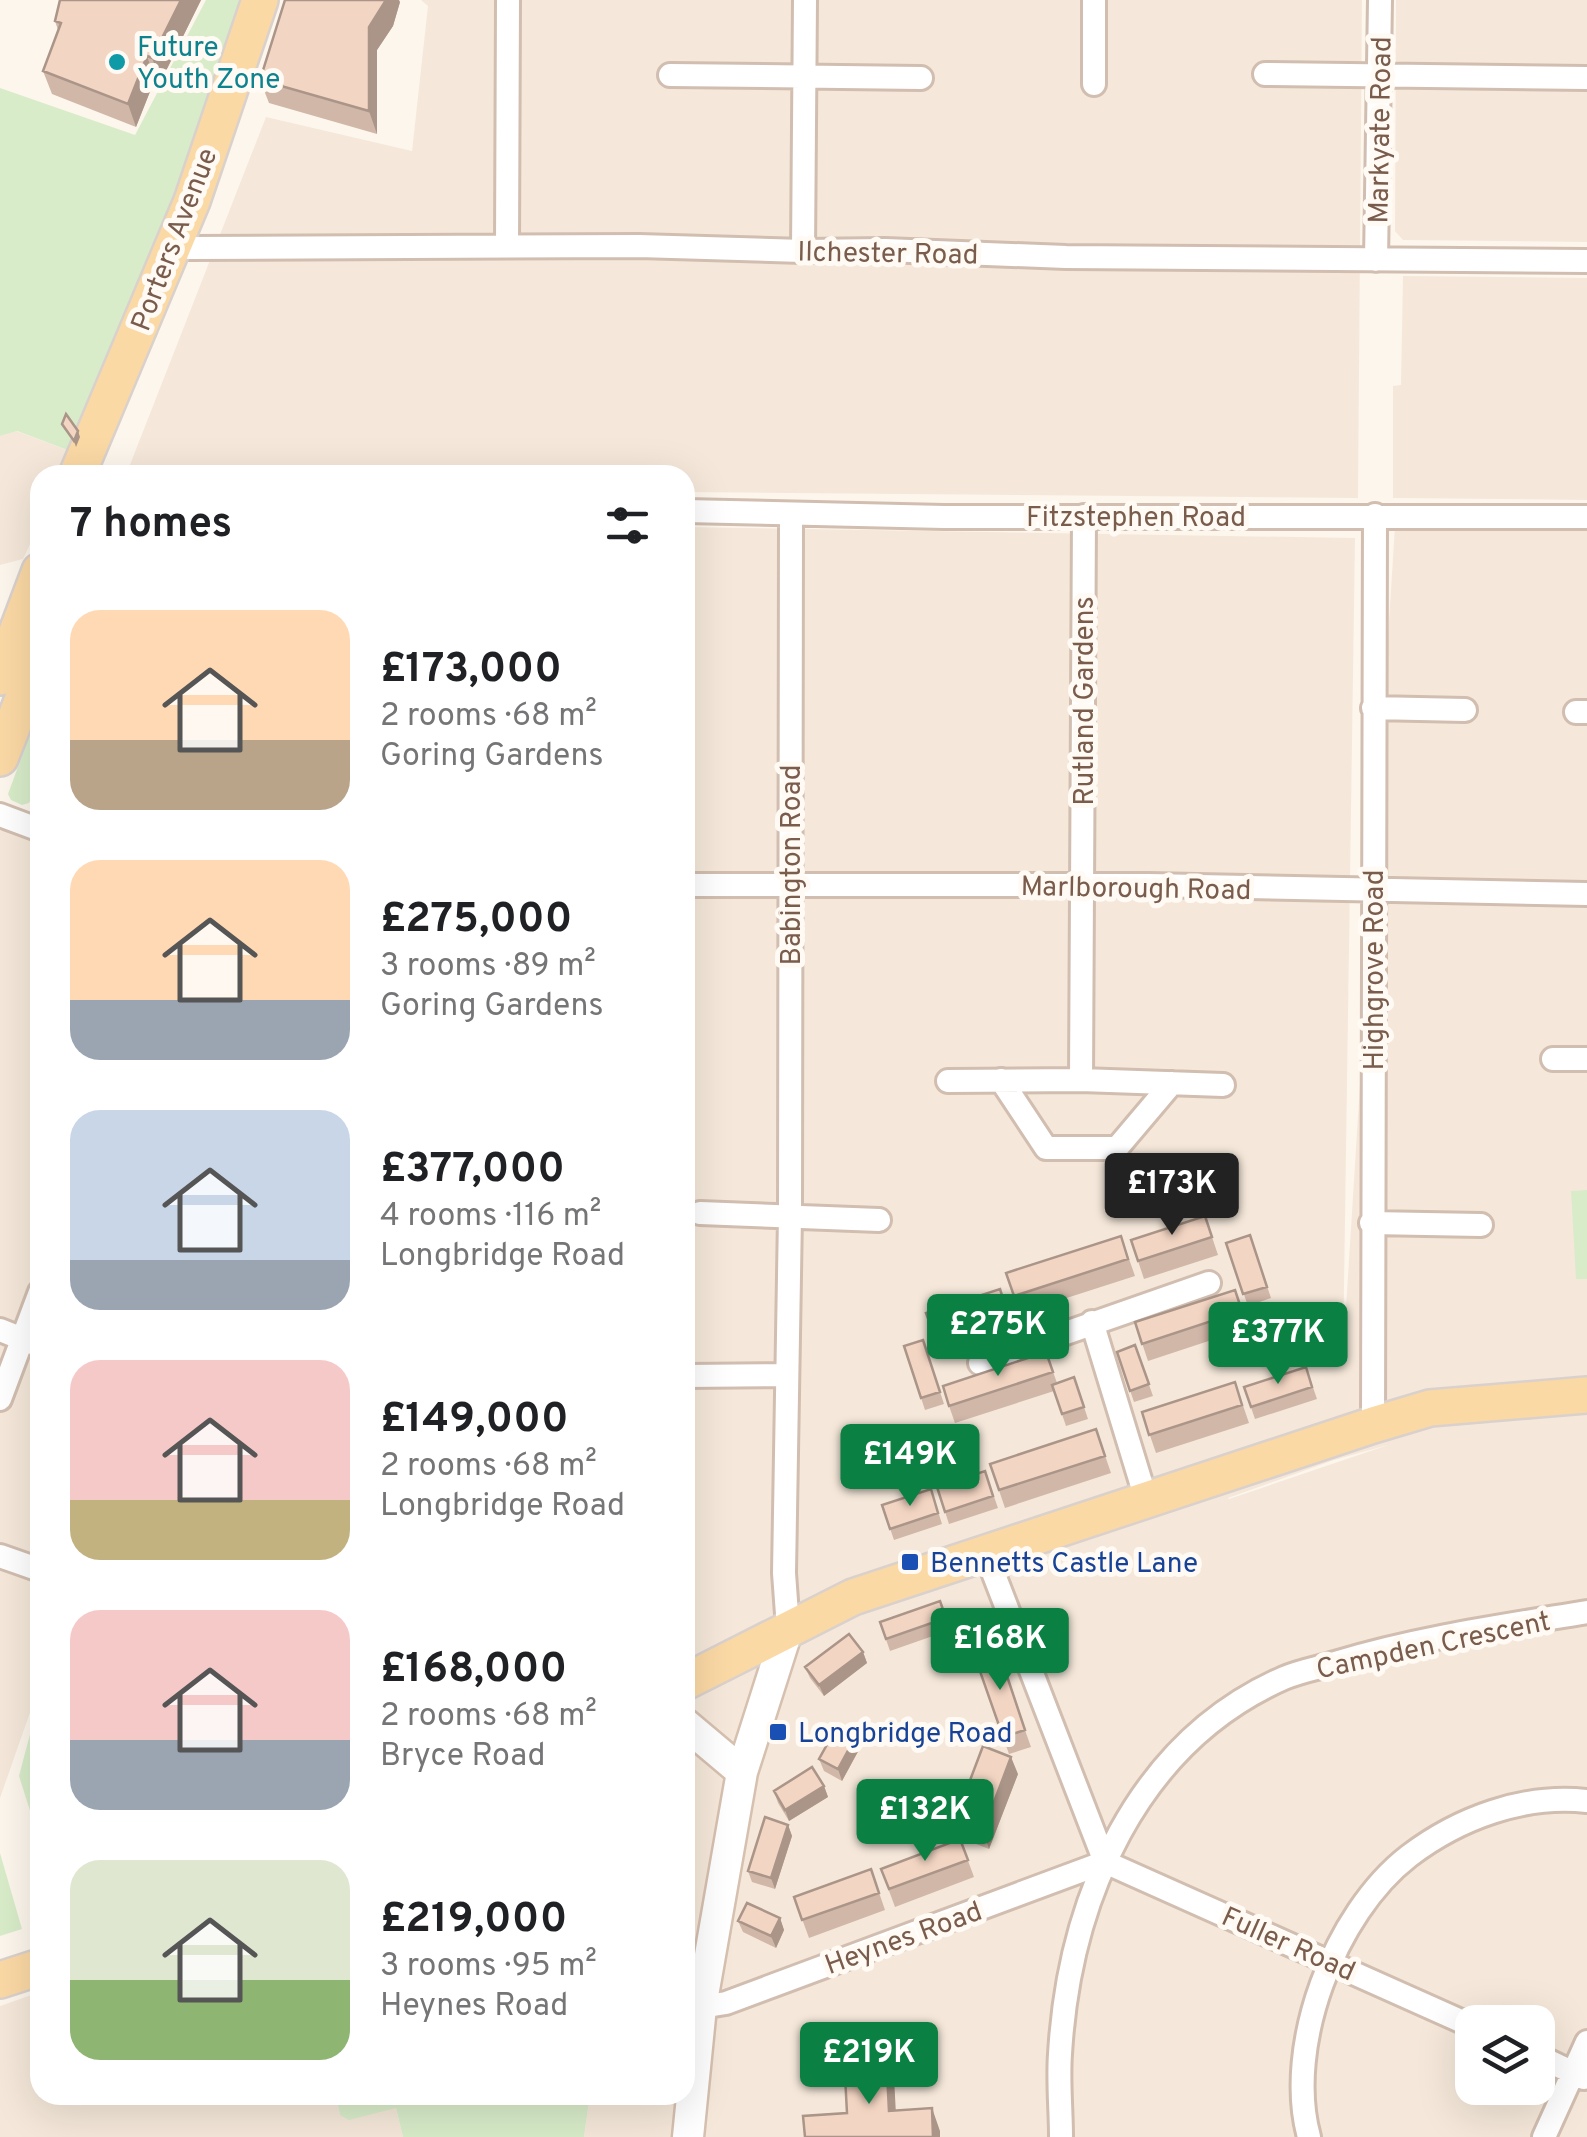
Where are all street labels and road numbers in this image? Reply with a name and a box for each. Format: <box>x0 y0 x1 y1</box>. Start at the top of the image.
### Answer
street label: Markyate Road <box>1362 36 1402 224</box>
street label: Porters Avenue <box>124 144 227 337</box>
street label: Ilchester Road <box>797 235 979 275</box>
street label: Fitzstephen Road <box>1026 501 1246 537</box>
street label: Rutland Gardens <box>1068 596 1104 806</box>
street label: Babington Road <box>775 764 811 966</box>
street label: Marlborough Road <box>1020 870 1252 910</box>
street label: Highgrove Road <box>1358 870 1394 1070</box>
street label: Campden Crescent <box>1313 1605 1554 1689</box>
street label: Heynes Road <box>820 1895 988 1985</box>
street label: Fuller Road <box>1215 1900 1360 1991</box>

